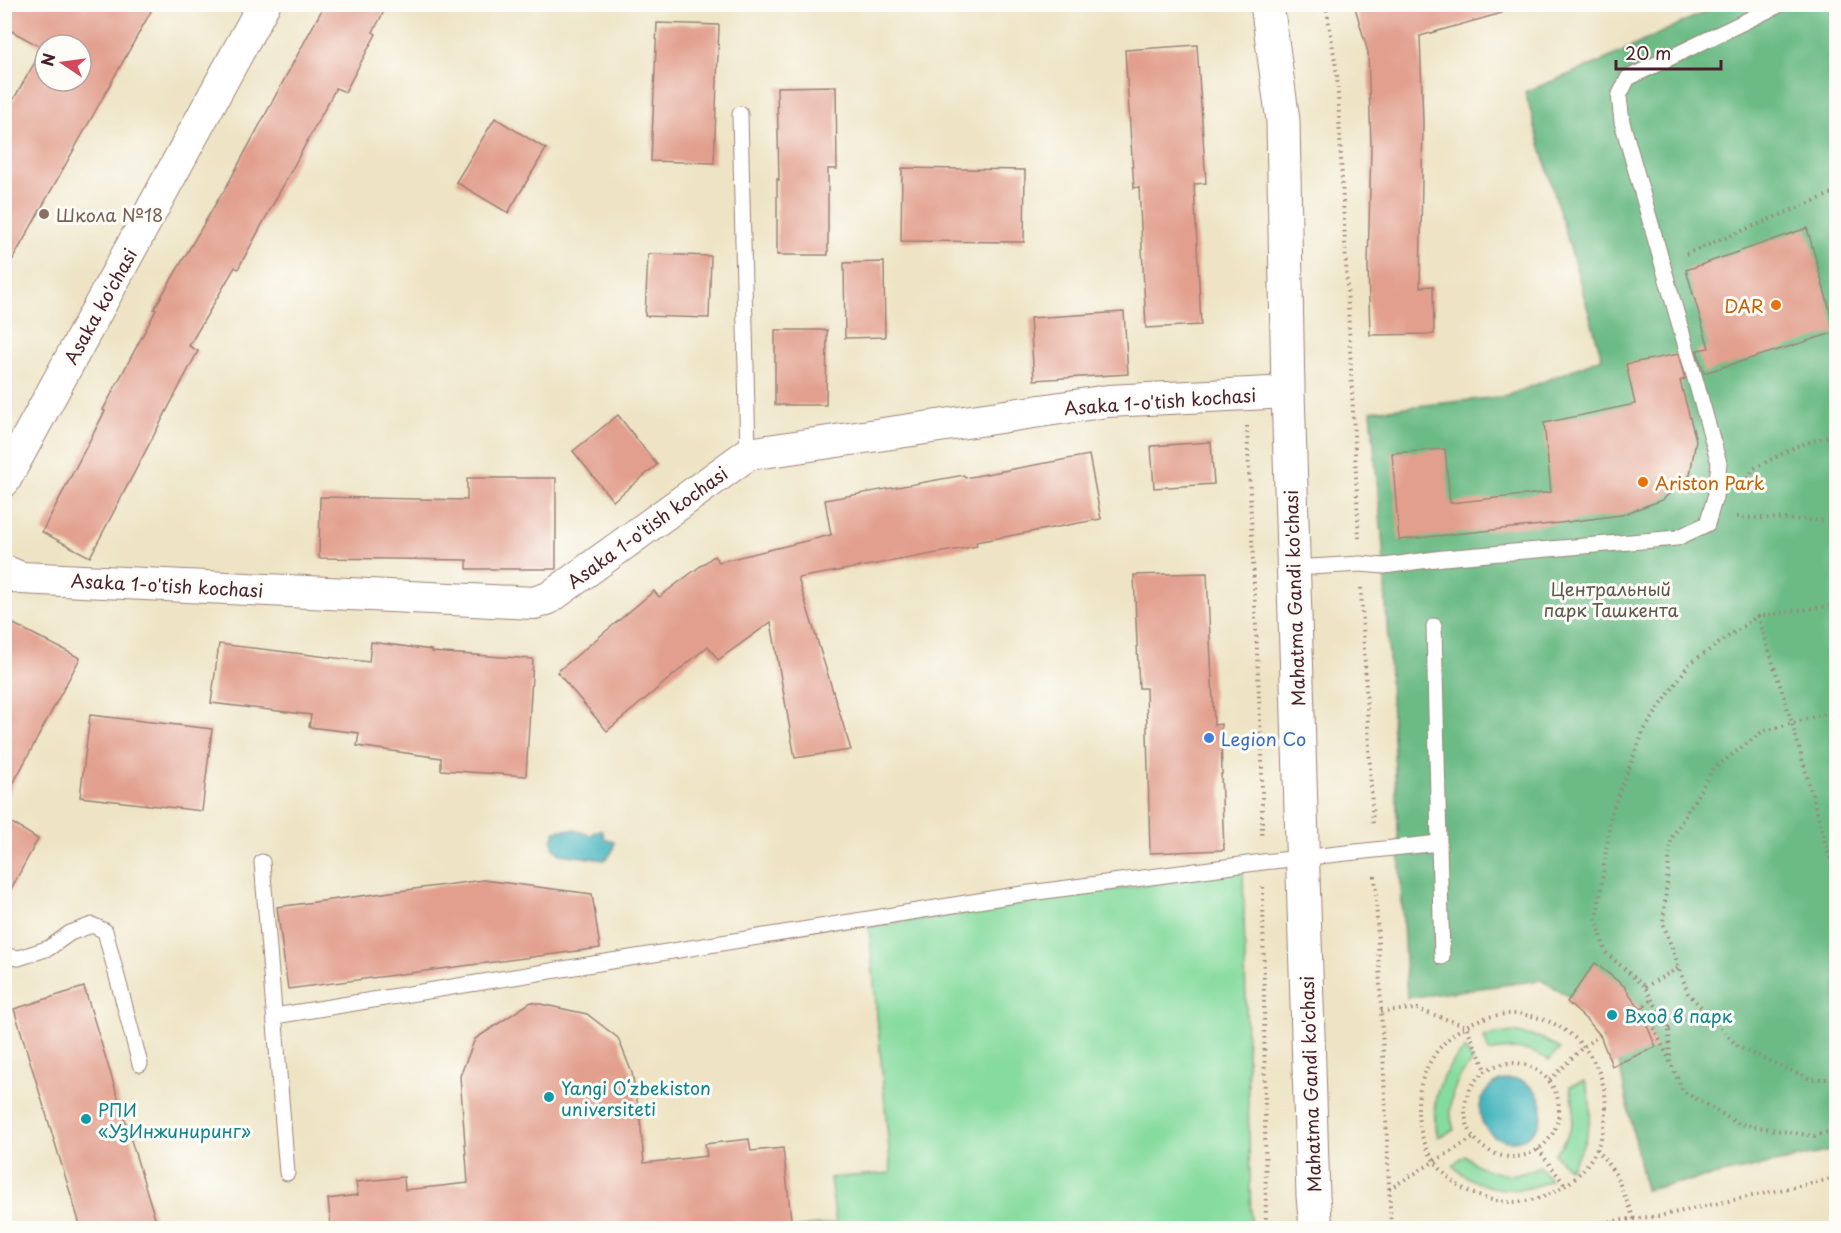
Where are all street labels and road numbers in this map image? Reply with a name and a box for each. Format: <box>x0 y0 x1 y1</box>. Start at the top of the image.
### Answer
street label: Asaka ko'chasi <box>57 243 143 369</box>
street label: Asaka 1-o'tish kochasi <box>1063 381 1257 421</box>
street label: Asaka 1-o'tish kochasi <box>561 459 733 595</box>
street label: Mahatma Gandi ko'chasi <box>1277 489 1311 707</box>
street label: Asaka 1-o'tish kochasi <box>70 566 264 604</box>
street label: Mahatma Gandi ko'chasi <box>1293 975 1327 1193</box>

